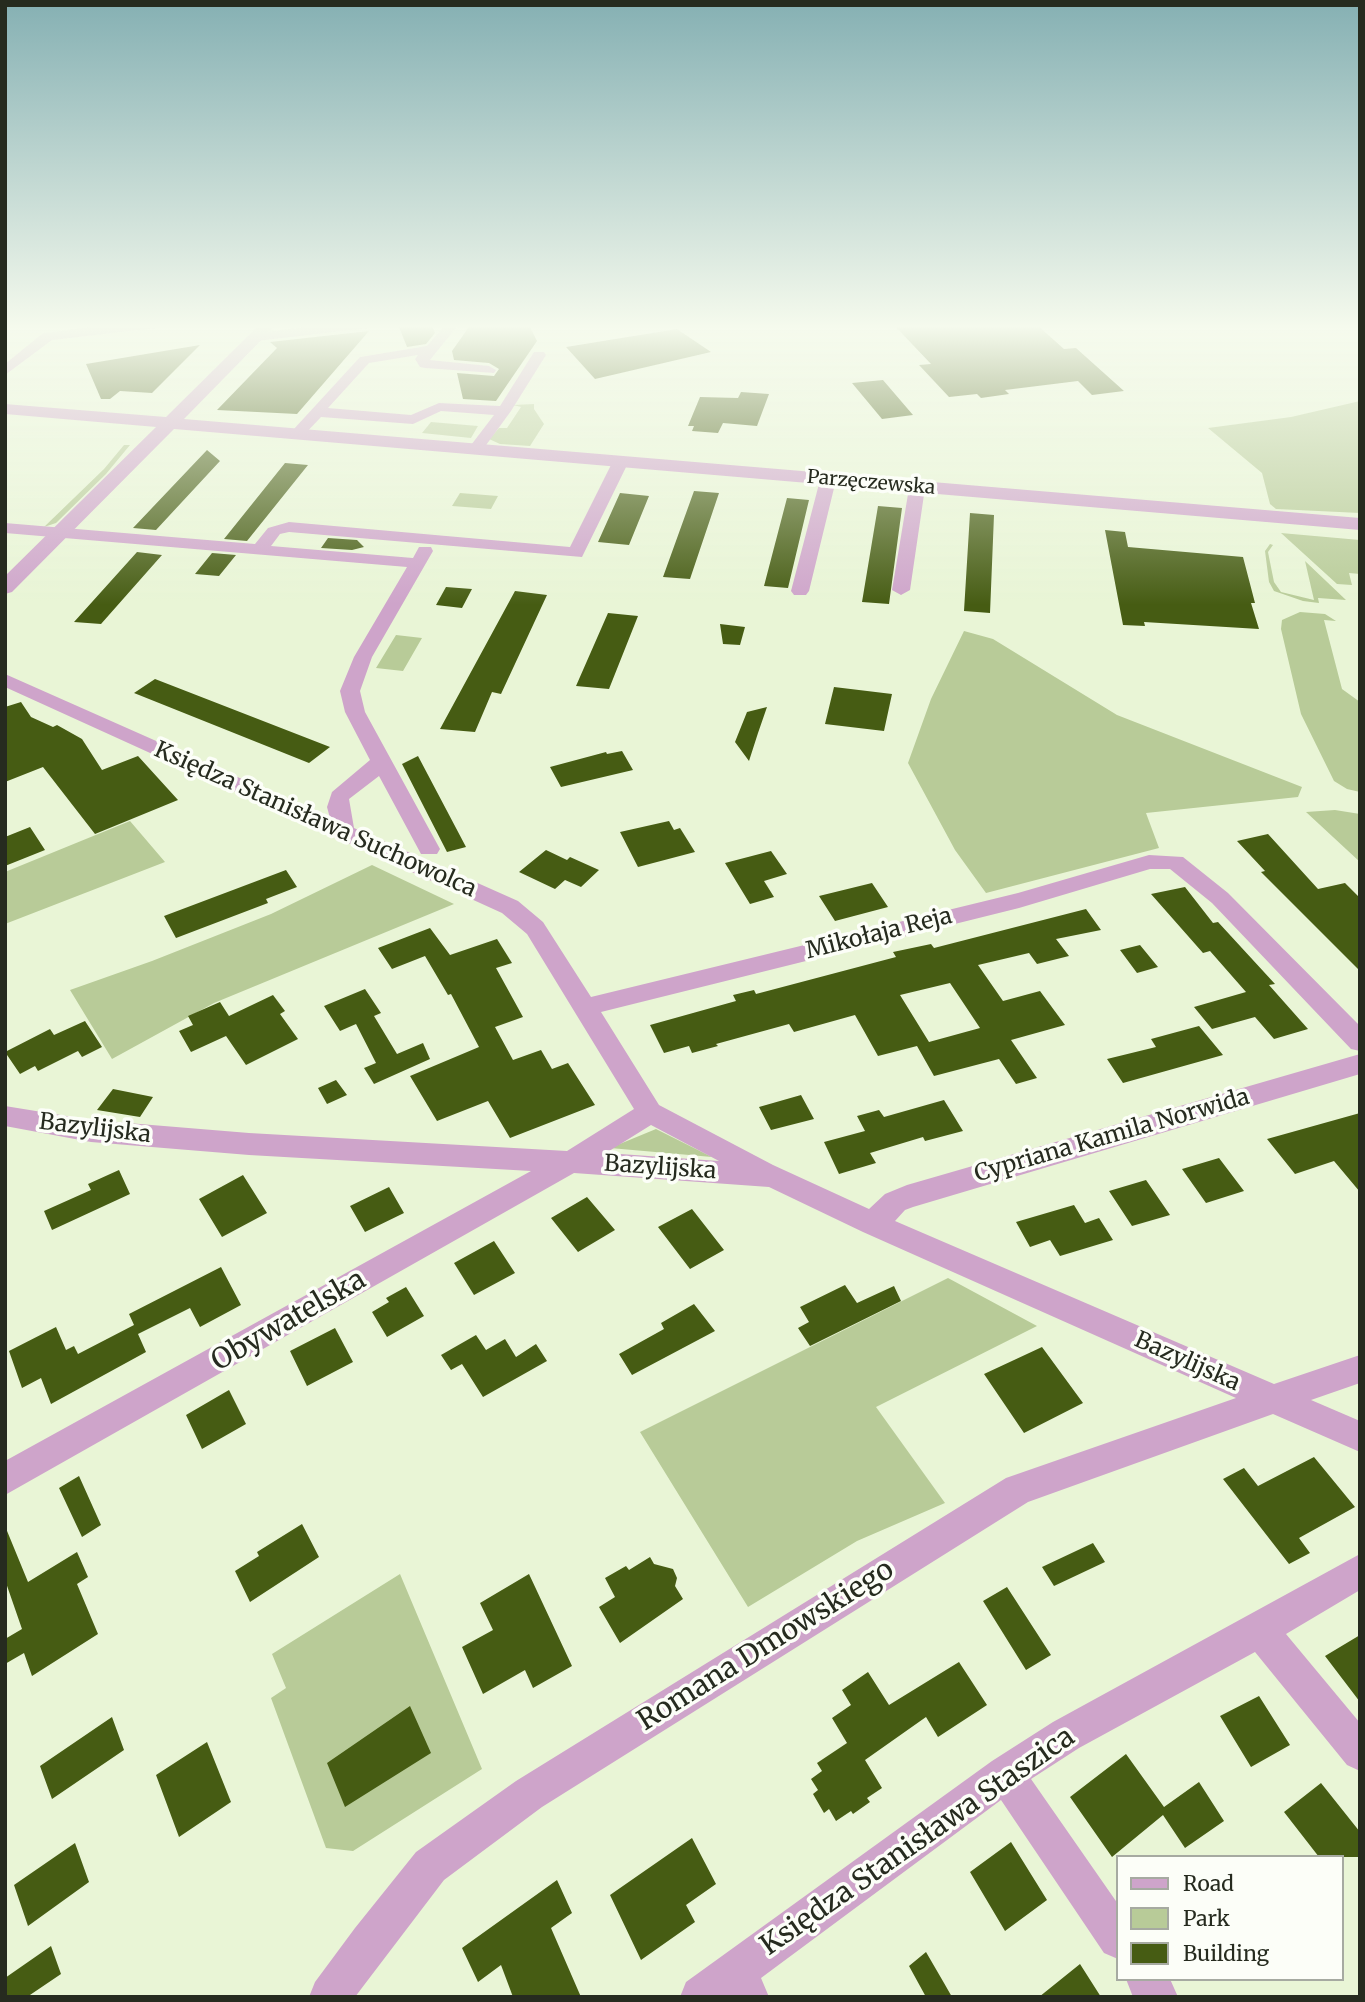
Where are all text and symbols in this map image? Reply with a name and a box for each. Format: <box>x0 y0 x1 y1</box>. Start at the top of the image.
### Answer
street label: Parzęczewska <box>806 466 936 500</box>
street label: Księdza Stanisława Suchowolca <box>150 736 480 904</box>
street label: Mikołaja Reja <box>803 903 955 965</box>
street label: Cypriana Kamila Norwida <box>971 1084 1253 1188</box>
street label: Bazylijska <box>37 1108 153 1150</box>
street label: Bazylijska <box>603 1150 717 1186</box>
street label: Obywatelska <box>206 1263 372 1379</box>
street label: Bazylijska <box>1130 1327 1244 1397</box>
street label: Romana Dmowskiego <box>632 1553 900 1739</box>
street label: Księdza Stanisława Staszica <box>755 1721 1081 1963</box>
legend <box>1116 1855 1344 1981</box>
text: Road <box>1183 1870 1234 1897</box>
text: Park <box>1183 1905 1230 1932</box>
text: Building <box>1183 1940 1269 1967</box>

